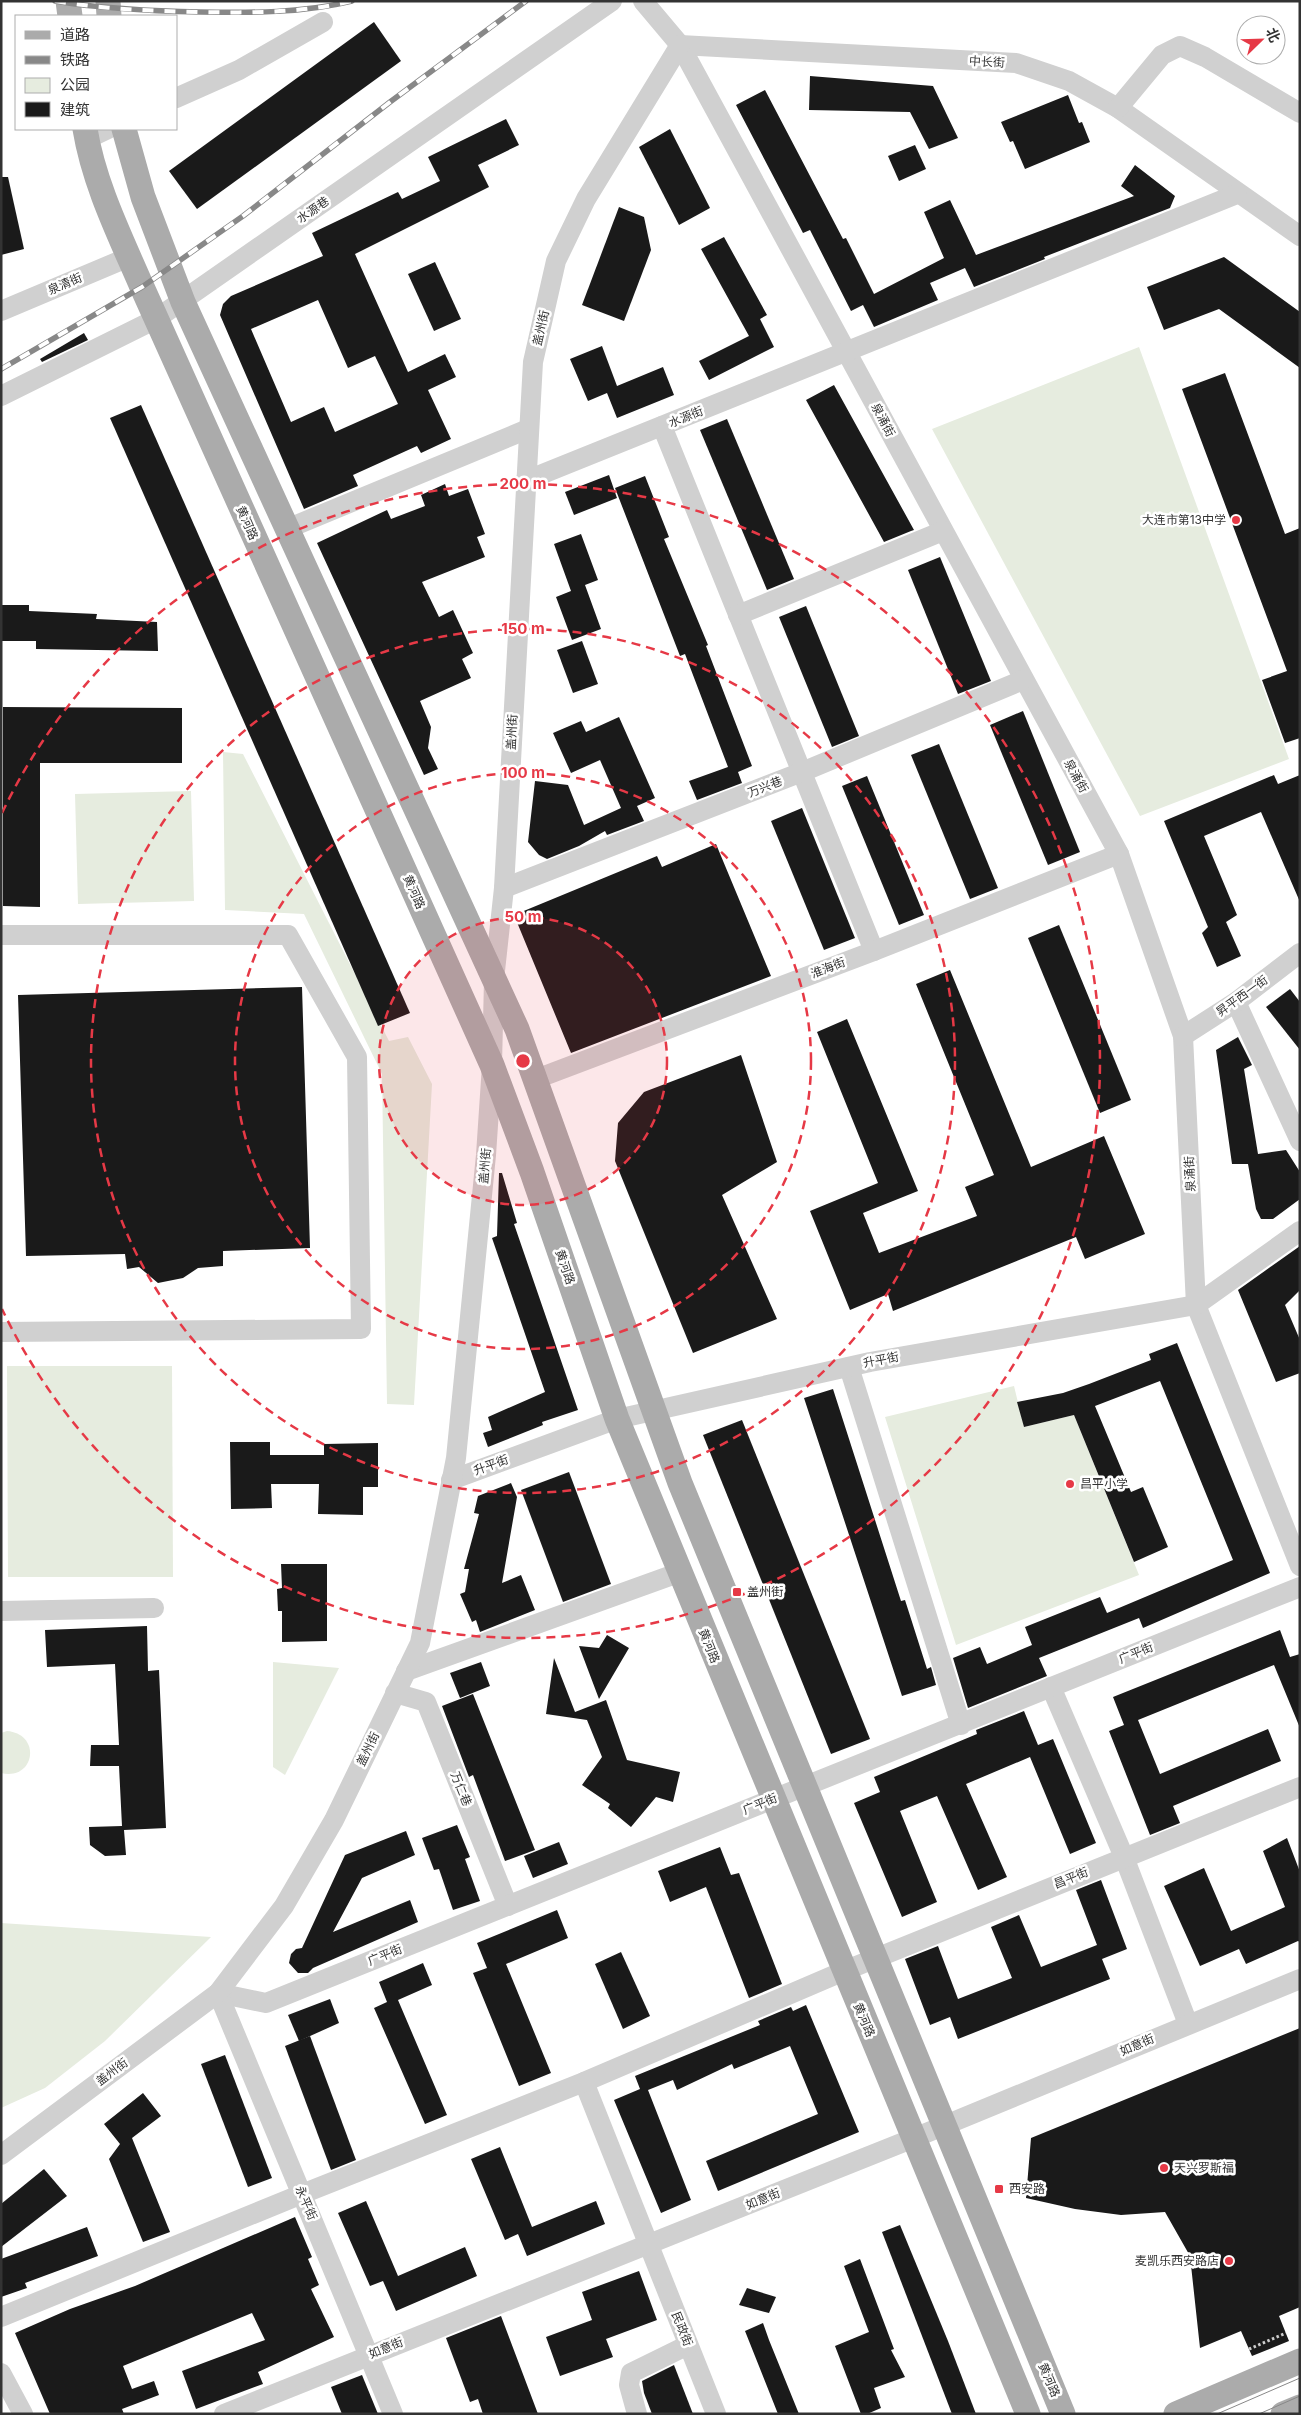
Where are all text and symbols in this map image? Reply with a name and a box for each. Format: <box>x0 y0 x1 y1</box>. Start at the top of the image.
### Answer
legend <box>15 15 178 130</box>
north arrow <box>1236 15 1286 65</box>
text: 道路 <box>60 25 90 44</box>
text: 北 <box>1263 25 1284 44</box>
text: 铁路 <box>60 50 90 69</box>
street label: 中长街 <box>969 53 1005 70</box>
text: 公园 <box>60 75 90 94</box>
text: 建筑 <box>60 100 90 119</box>
street label: 水源巷 <box>294 193 332 226</box>
street label: 泉清街 <box>45 270 84 297</box>
street label: 盖州街 <box>529 309 552 347</box>
street label: 泉涌街 <box>868 400 899 439</box>
street label: 水源街 <box>666 403 705 430</box>
text: 200 m <box>500 474 546 493</box>
street label: 黄河路 <box>233 503 262 542</box>
place label: 大连市第13中学 <box>1142 512 1226 527</box>
marker: 大连市第13中学 <box>1230 514 1242 526</box>
text: 150 m <box>501 619 545 638</box>
street label: 盖州街 <box>503 714 520 750</box>
street label: 泉涌街 <box>1061 756 1092 795</box>
text: 100 m <box>501 763 545 782</box>
street label: 万兴巷 <box>745 773 784 800</box>
street label: 黄河路 <box>400 872 429 911</box>
text: 50 m <box>505 907 541 926</box>
street label: 淮海街 <box>808 954 847 981</box>
street label: 昇平西一街 <box>1213 972 1270 1019</box>
centre of rings <box>514 1052 532 1070</box>
street label: 盖州街 <box>475 1147 494 1185</box>
street label: 泉涌街 <box>1181 1156 1198 1192</box>
street label: 黄河路 <box>553 1247 578 1286</box>
street label: 升平街 <box>862 1349 900 1370</box>
street label: 升平街 <box>471 1451 510 1478</box>
place label: 昌平小学 <box>1080 1476 1128 1491</box>
marker: 昌平小学 <box>1064 1478 1076 1490</box>
place label: 盖州街 <box>747 1584 783 1599</box>
marker: 盖州街 <box>731 1586 743 1598</box>
street label: 黄河路 <box>696 1626 723 1665</box>
street label: 广平街 <box>1116 1639 1155 1666</box>
street label: 盖州街 <box>353 1729 382 1768</box>
street label: 万仁巷 <box>448 1769 475 1808</box>
street label: 广平街 <box>740 1790 779 1817</box>
street label: 昌平街 <box>1051 1864 1090 1891</box>
street label: 广平街 <box>365 1941 404 1968</box>
street label: 黄河路 <box>851 2000 878 2039</box>
street label: 如意街 <box>1117 2031 1156 2058</box>
street label: 盖州街 <box>93 2055 131 2088</box>
place label: 天兴罗斯福 <box>1174 2160 1234 2175</box>
marker: 天兴罗斯福 <box>1158 2162 1170 2174</box>
place label: 西安路 <box>1009 2181 1045 2196</box>
street label: 永平街 <box>293 2183 320 2222</box>
marker: 西安路 <box>993 2183 1005 2195</box>
street label: 如意街 <box>743 2185 782 2212</box>
place label: 麦凯乐西安路店 <box>1135 2253 1219 2268</box>
marker: 麦凯乐西安路店 <box>1223 2255 1235 2267</box>
street label: 民政街 <box>669 2309 696 2348</box>
street label: 如意街 <box>366 2334 405 2361</box>
street label: 黄河路 <box>1036 2360 1063 2399</box>

